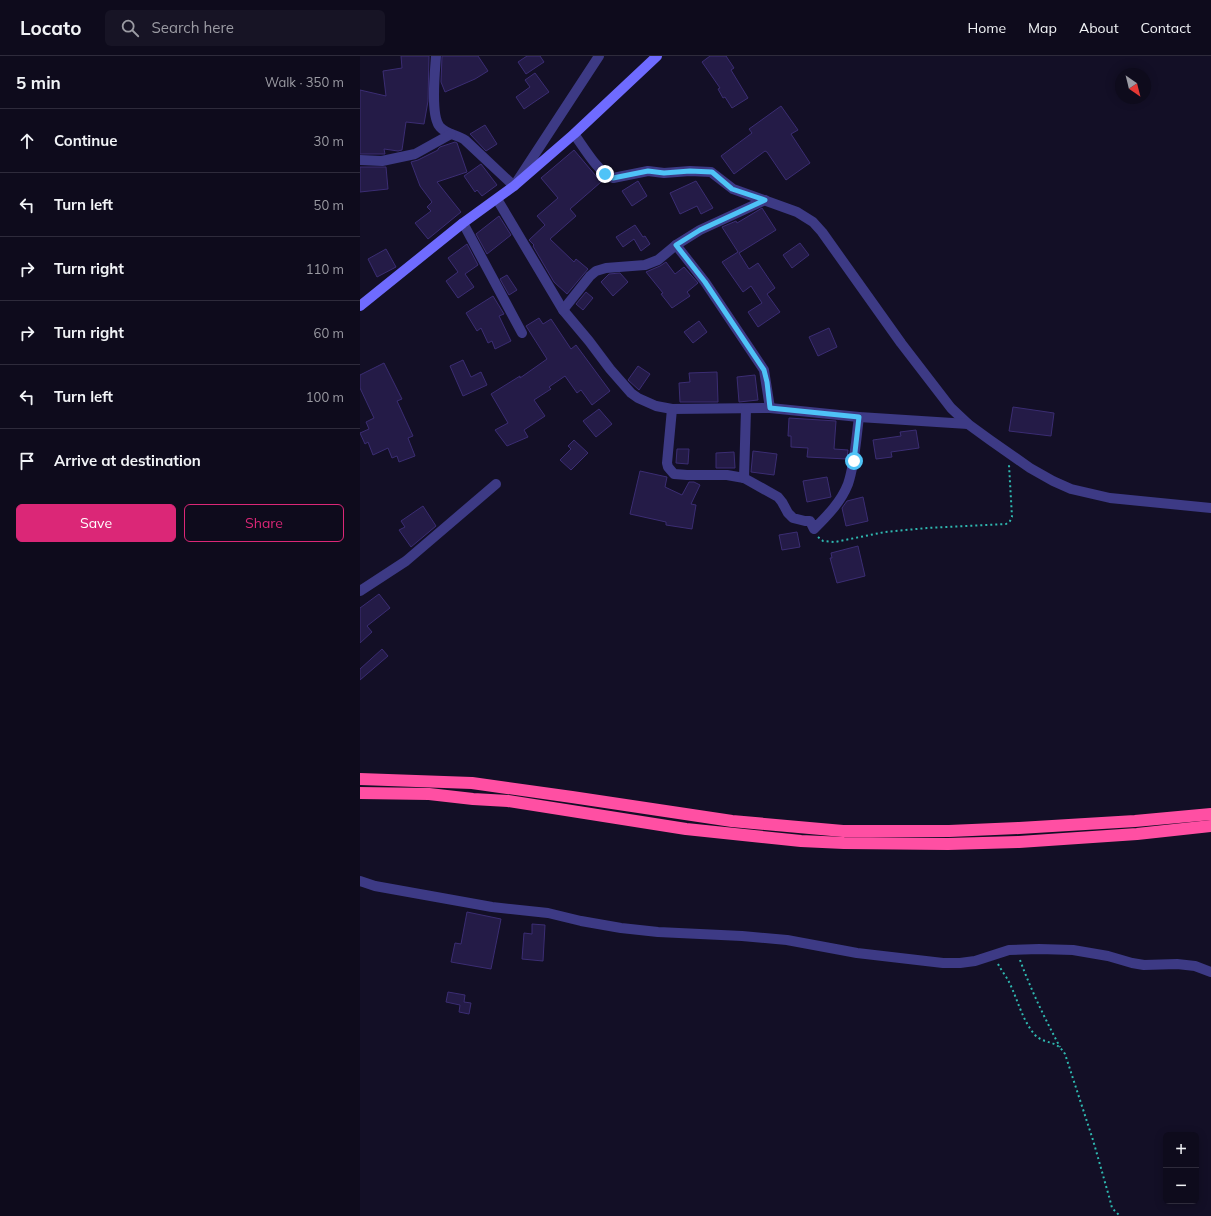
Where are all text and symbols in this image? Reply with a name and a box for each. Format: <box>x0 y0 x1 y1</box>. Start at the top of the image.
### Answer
search box <box>105 10 385 46</box>
text: Locato <box>20 16 81 40</box>
icon: search <box>119 17 141 39</box>
text: Search here <box>151 18 234 37</box>
text: Home <box>967 19 1006 37</box>
text: Map <box>1028 19 1057 37</box>
text: About <box>1079 19 1119 37</box>
text: Contact <box>1141 19 1191 37</box>
north arrow <box>1115 68 1151 104</box>
text: 5 min <box>16 72 61 93</box>
text: Walk · 350 m <box>265 74 344 90</box>
icon: ahead <box>16 130 38 152</box>
text: Continue <box>54 131 117 150</box>
text: 30 m <box>314 133 344 149</box>
route end <box>596 165 614 183</box>
icon: left <box>16 194 38 216</box>
text: Turn left <box>54 195 113 214</box>
text: 50 m <box>314 197 344 213</box>
icon: right <box>16 258 38 280</box>
text: Turn right <box>54 259 124 278</box>
text: 110 m <box>306 261 344 277</box>
icon: right <box>16 322 38 344</box>
text: Turn right <box>54 323 124 342</box>
text: 60 m <box>314 325 344 341</box>
icon: left <box>16 386 38 408</box>
text: Turn left <box>54 387 113 406</box>
text: 100 m <box>306 389 344 405</box>
icon: arrive <box>16 450 38 472</box>
text: Arrive at destination <box>54 451 201 470</box>
route start <box>845 452 863 470</box>
button: Save <box>16 504 176 542</box>
button: Share <box>184 504 344 542</box>
map controls <box>1163 1132 1199 1204</box>
button: + <box>1163 1132 1199 1168</box>
button: − <box>1163 1168 1199 1204</box>

